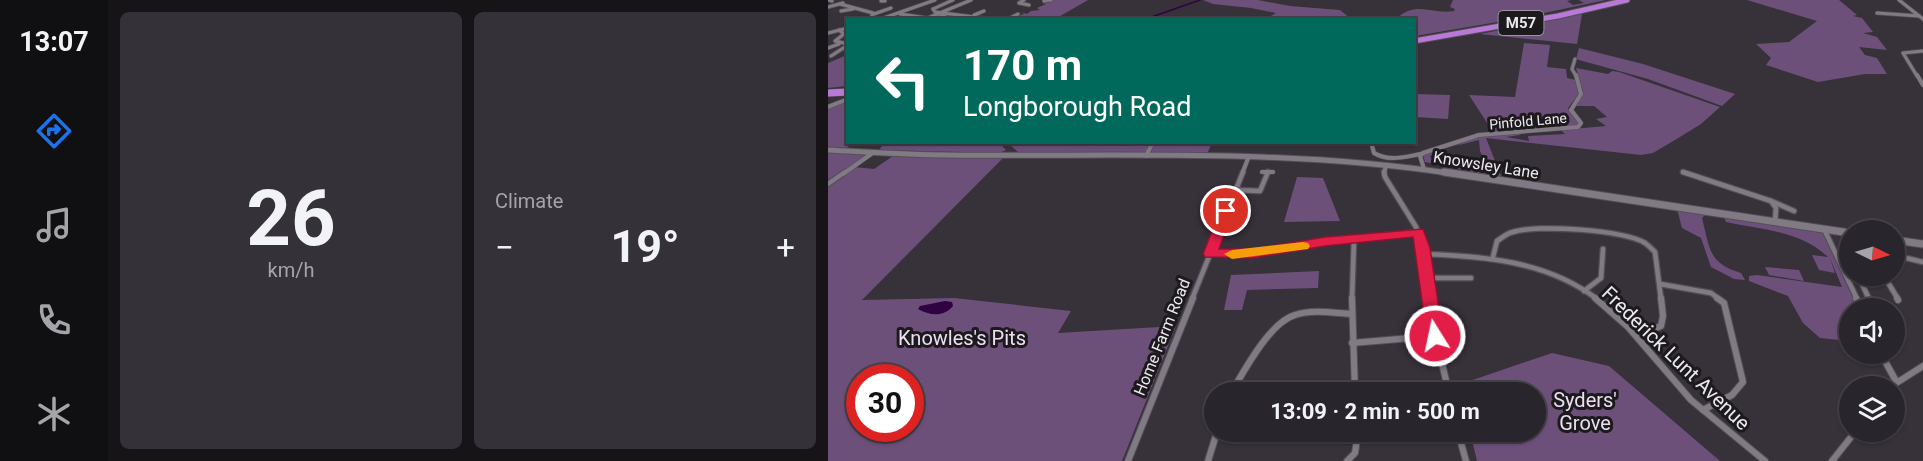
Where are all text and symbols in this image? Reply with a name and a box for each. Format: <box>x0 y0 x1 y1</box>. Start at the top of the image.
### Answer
road number: M57 <box>1498 11 1544 35</box>
text: 13:07 <box>19 26 89 58</box>
text: 170 m <box>963 41 1082 90</box>
icon: left <box>864 42 942 120</box>
text: Longborough Road <box>963 91 1191 123</box>
icon: directions <box>33 110 75 152</box>
street label: Pinfold Lane <box>1488 110 1568 132</box>
street label: Knowsley Lane <box>1432 147 1540 183</box>
text: 26 <box>246 173 336 264</box>
pin <box>1200 185 1251 236</box>
text: Climate <box>495 189 563 213</box>
icon: arrive <box>1209 194 1242 227</box>
icon: music <box>33 204 75 246</box>
text: 19° <box>610 220 680 273</box>
north arrow <box>1839 220 1905 286</box>
map controls <box>1839 220 1905 442</box>
text: − <box>495 228 514 267</box>
text: + <box>776 228 795 267</box>
text: km/h <box>268 258 314 282</box>
street label: Home Farm Road <box>1130 276 1194 398</box>
street label: Frederick Lunt Avenue <box>1597 281 1755 435</box>
button: sound <box>1839 298 1905 364</box>
icon: phone <box>33 299 75 341</box>
position arrow <box>1403 304 1467 368</box>
park label: Knowles's Pits <box>898 326 1026 350</box>
speed limit sign: 30 <box>846 364 924 442</box>
button: layers <box>1839 376 1905 442</box>
park label: Syders' Grove <box>1553 388 1617 435</box>
icon: climate <box>33 393 75 435</box>
text: 13:09 · 2 min · 500 m <box>1270 399 1480 424</box>

